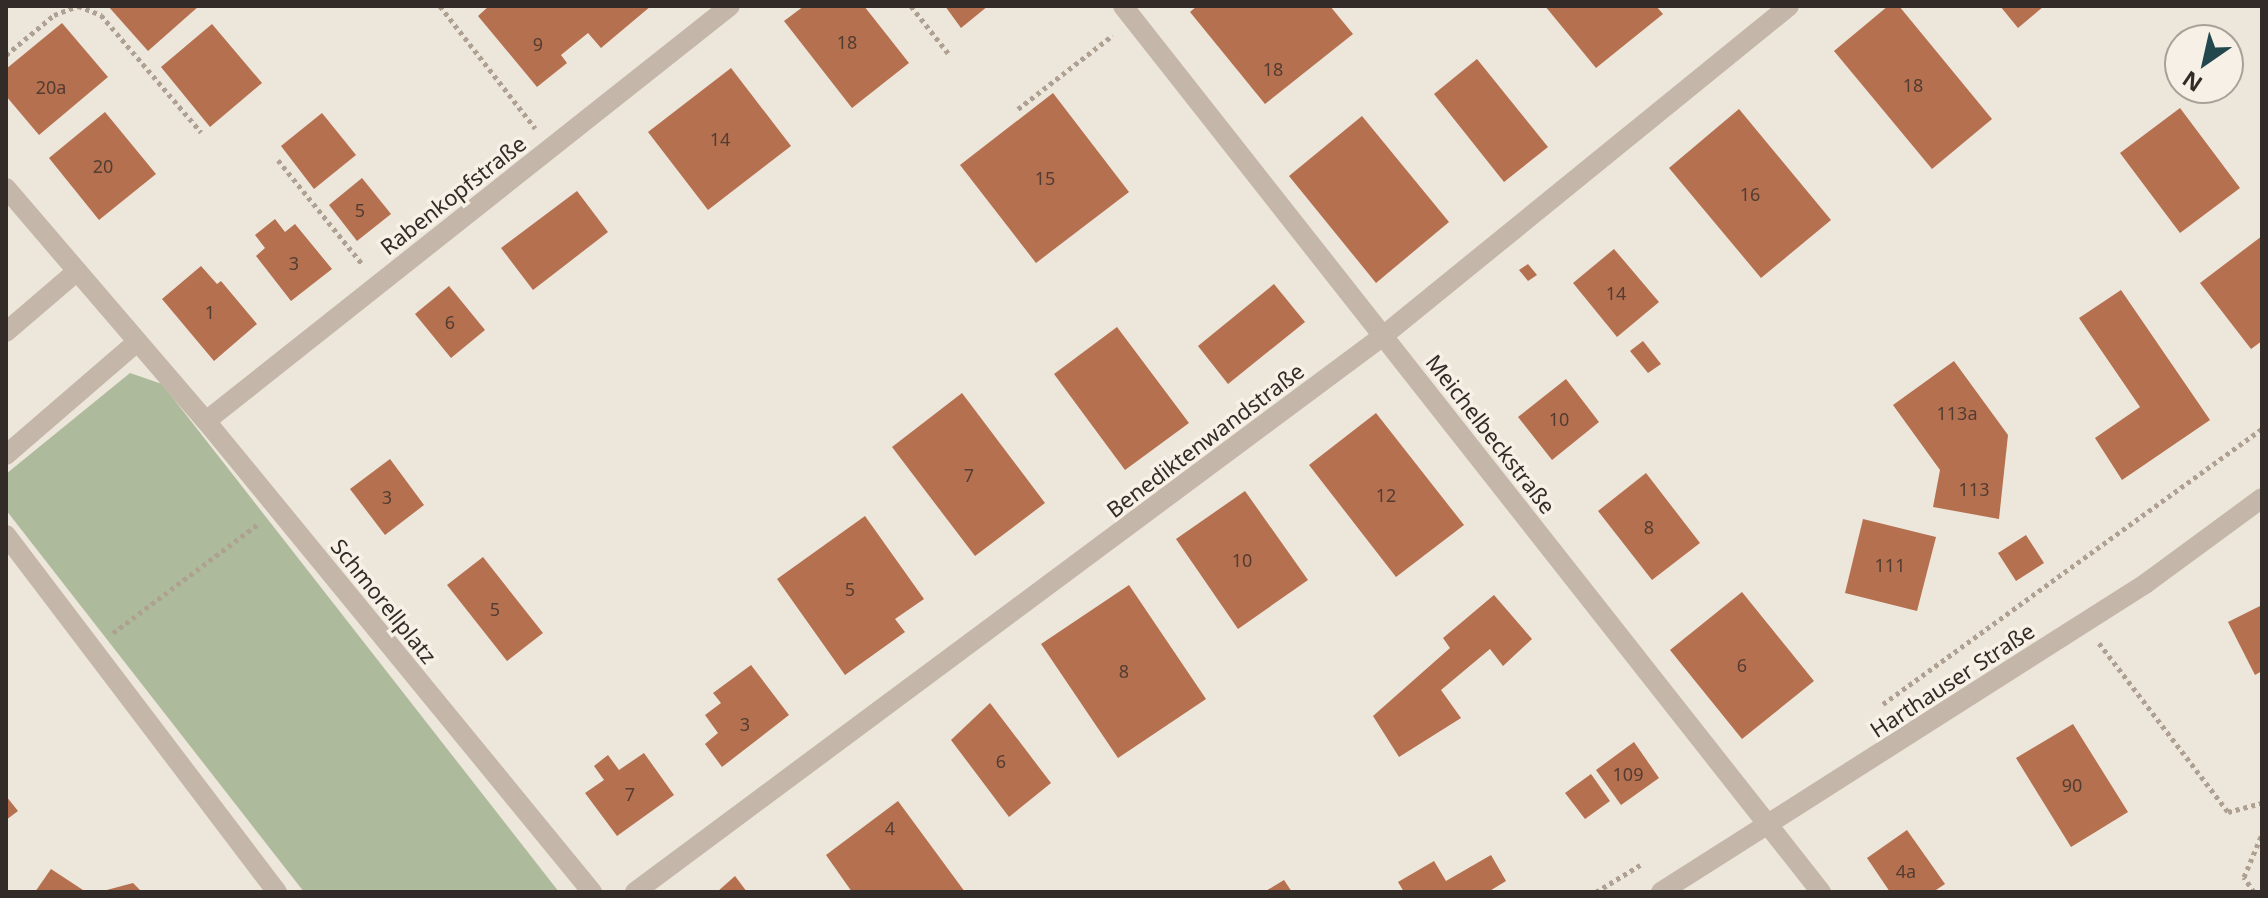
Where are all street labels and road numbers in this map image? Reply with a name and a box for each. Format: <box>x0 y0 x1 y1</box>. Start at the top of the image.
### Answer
street label: Rabenkopfstraße <box>375 130 531 260</box>
street label: Meichelbeckstraße <box>1421 349 1561 519</box>
street label: Benediktenwandstraße <box>1101 357 1309 523</box>
street label: Schmorellplatz <box>326 533 442 669</box>
street label: Harthauser Straße <box>1865 617 2039 743</box>

